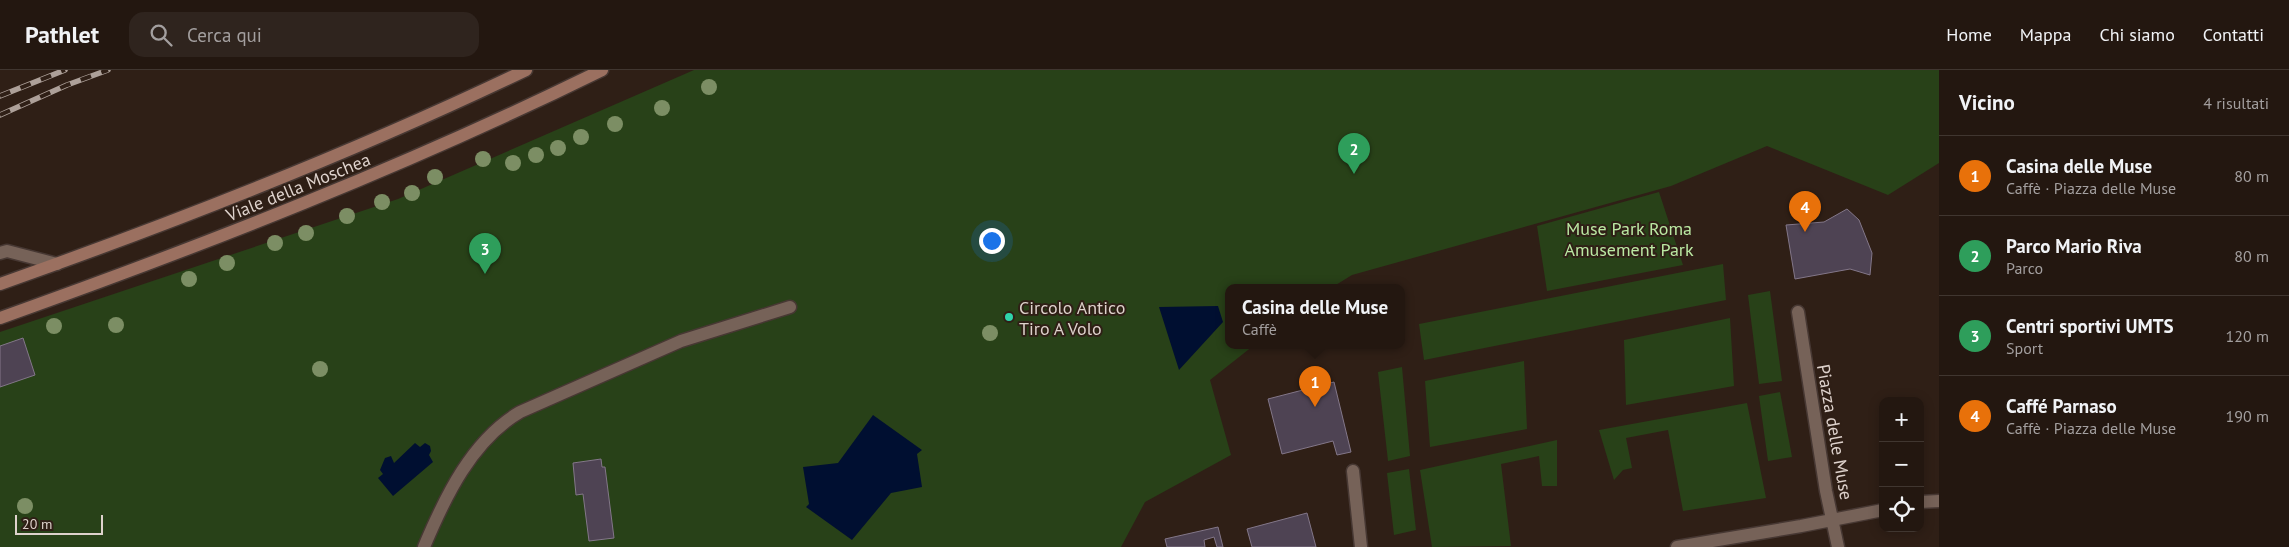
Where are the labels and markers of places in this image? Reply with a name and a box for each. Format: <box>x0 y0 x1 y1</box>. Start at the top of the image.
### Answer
pin: 2 <box>1338 133 1370 174</box>
pin: 4 <box>1789 191 1821 232</box>
pin: 3 <box>469 233 501 274</box>
place label: Circolo Antico Tiro A Volo <box>1019 296 1125 340</box>
marker: Circolo Antico Tiro A Volo <box>1003 311 1015 323</box>
pin: 1 <box>1299 366 1331 407</box>

